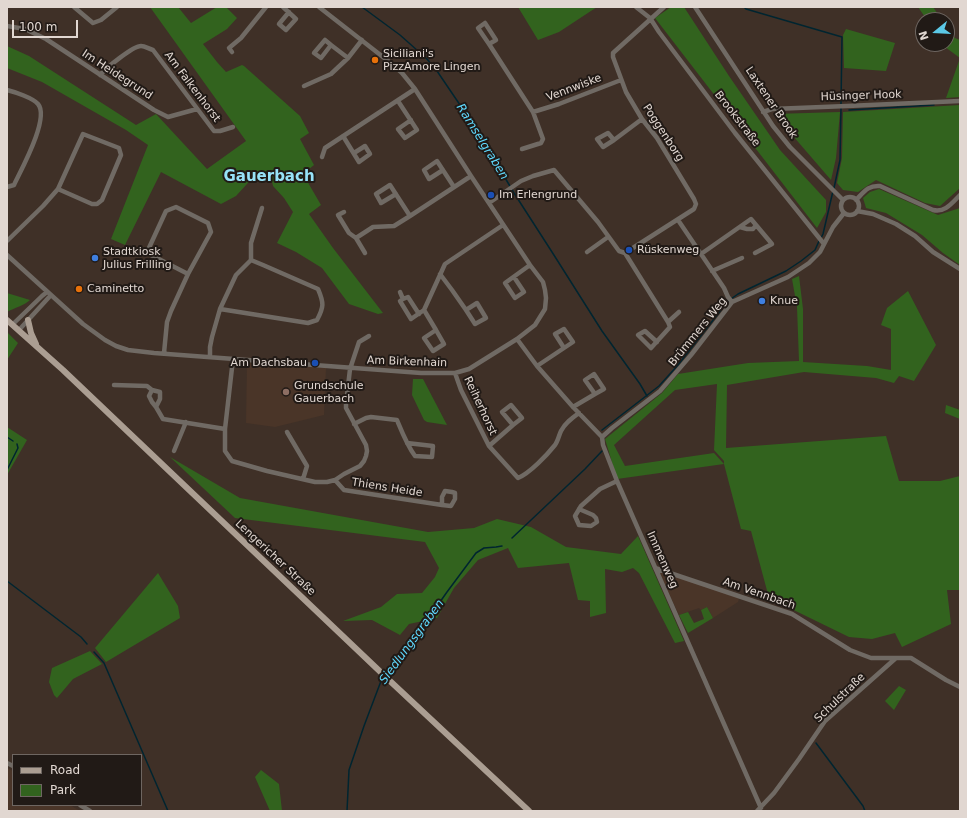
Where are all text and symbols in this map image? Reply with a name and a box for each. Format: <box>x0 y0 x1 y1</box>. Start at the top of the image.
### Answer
scale bar <box>14 12 80 38</box>
north arrow <box>915 12 955 52</box>
text: 100 m <box>19 20 57 34</box>
text: N <box>916 29 932 42</box>
street label: Im Heidegrund <box>79 47 155 103</box>
place label: Siciliani's PizzAmore Lingen <box>383 47 480 73</box>
street label: Am Falkenhorst <box>161 49 223 125</box>
marker: Siciliani's PizzAmore Lingen <box>370 55 380 65</box>
street label: Laxtener Brook <box>742 65 800 141</box>
street label: Vennwiske <box>545 71 603 105</box>
street label: Hüsinger Hook <box>820 88 902 104</box>
street label: Brookstraße <box>711 89 763 149</box>
water label: Ramselgraben <box>453 101 511 183</box>
street label: Poggenborg <box>640 102 686 164</box>
district label: Gauerbach <box>223 168 315 186</box>
place label: Im Erlengrund <box>499 188 577 202</box>
marker: Im Erlengrund <box>486 190 496 200</box>
place label: Rüskenweg <box>637 243 699 257</box>
place label: Stadtkiosk Julius Frilling <box>103 245 172 271</box>
marker: Rüskenweg <box>624 245 634 255</box>
marker: Stadtkiosk Julius Frilling <box>90 253 100 263</box>
place label: Caminetto <box>87 282 144 296</box>
marker: Caminetto <box>74 284 84 294</box>
place label: Knue <box>770 294 798 308</box>
street label: Brümmers Weg <box>666 295 730 369</box>
marker: Knue <box>757 296 767 306</box>
street label: Am Birkenhain <box>367 354 447 370</box>
place label: Am Dachsbau <box>231 356 307 370</box>
marker: Am Dachsbau <box>310 358 320 368</box>
street label: Reiherhorst <box>461 375 499 437</box>
place label: Grundschule Gauerbach <box>294 379 364 405</box>
marker: Grundschule Gauerbach <box>281 387 291 397</box>
street label: Thiens Heide <box>351 476 423 500</box>
street label: Lengericher Straße <box>232 517 318 599</box>
street label: Immenweg <box>644 529 680 591</box>
street label: Am Vennbach <box>721 575 797 613</box>
water label: Siedlungsgraben <box>377 597 447 687</box>
street label: Schulstraße <box>812 671 868 725</box>
legend <box>12 754 142 806</box>
text: Road <box>50 763 80 777</box>
text: Park <box>50 783 76 797</box>

